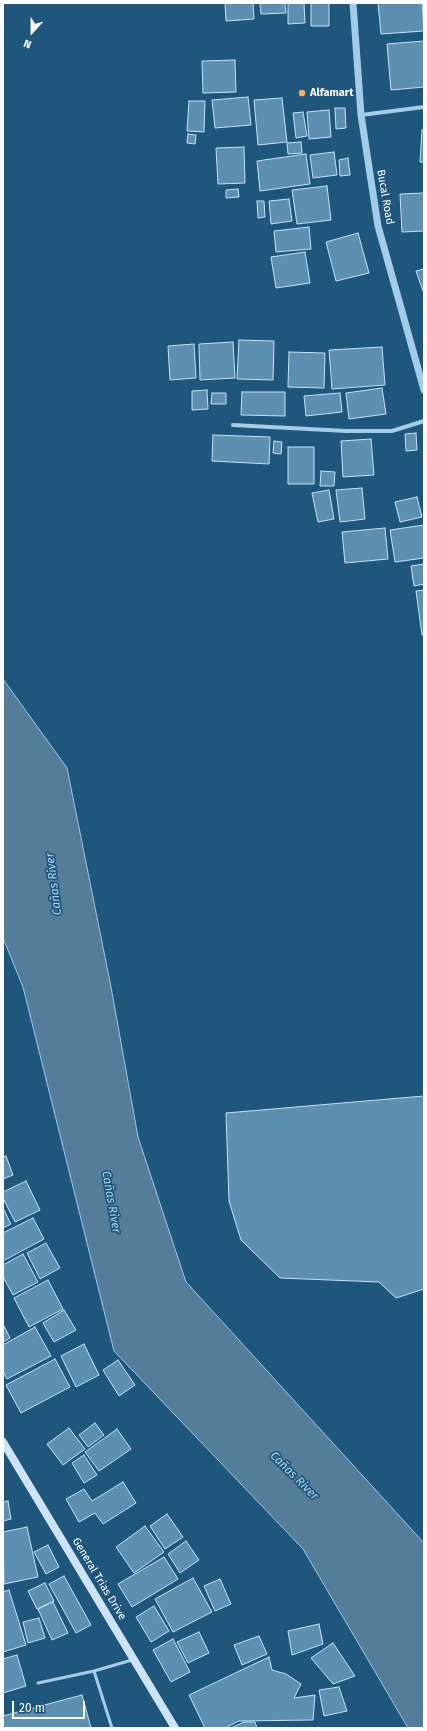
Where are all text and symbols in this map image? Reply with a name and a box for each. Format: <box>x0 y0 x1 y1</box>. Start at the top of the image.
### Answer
north arrow <box>12 12 52 52</box>
text: N <box>22 36 33 51</box>
place label: Alfamart <box>310 86 353 100</box>
marker: Alfamart <box>297 88 307 98</box>
street label: Bucal Road <box>374 168 396 226</box>
water label: Cañas River <box>43 852 65 916</box>
water label: Cañas River <box>98 1170 124 1234</box>
water label: Cañas River <box>267 1449 321 1503</box>
street label: General Trias Drive <box>69 1535 129 1623</box>
scale bar <box>14 1693 87 1719</box>
text: 20 m <box>19 1701 45 1715</box>

